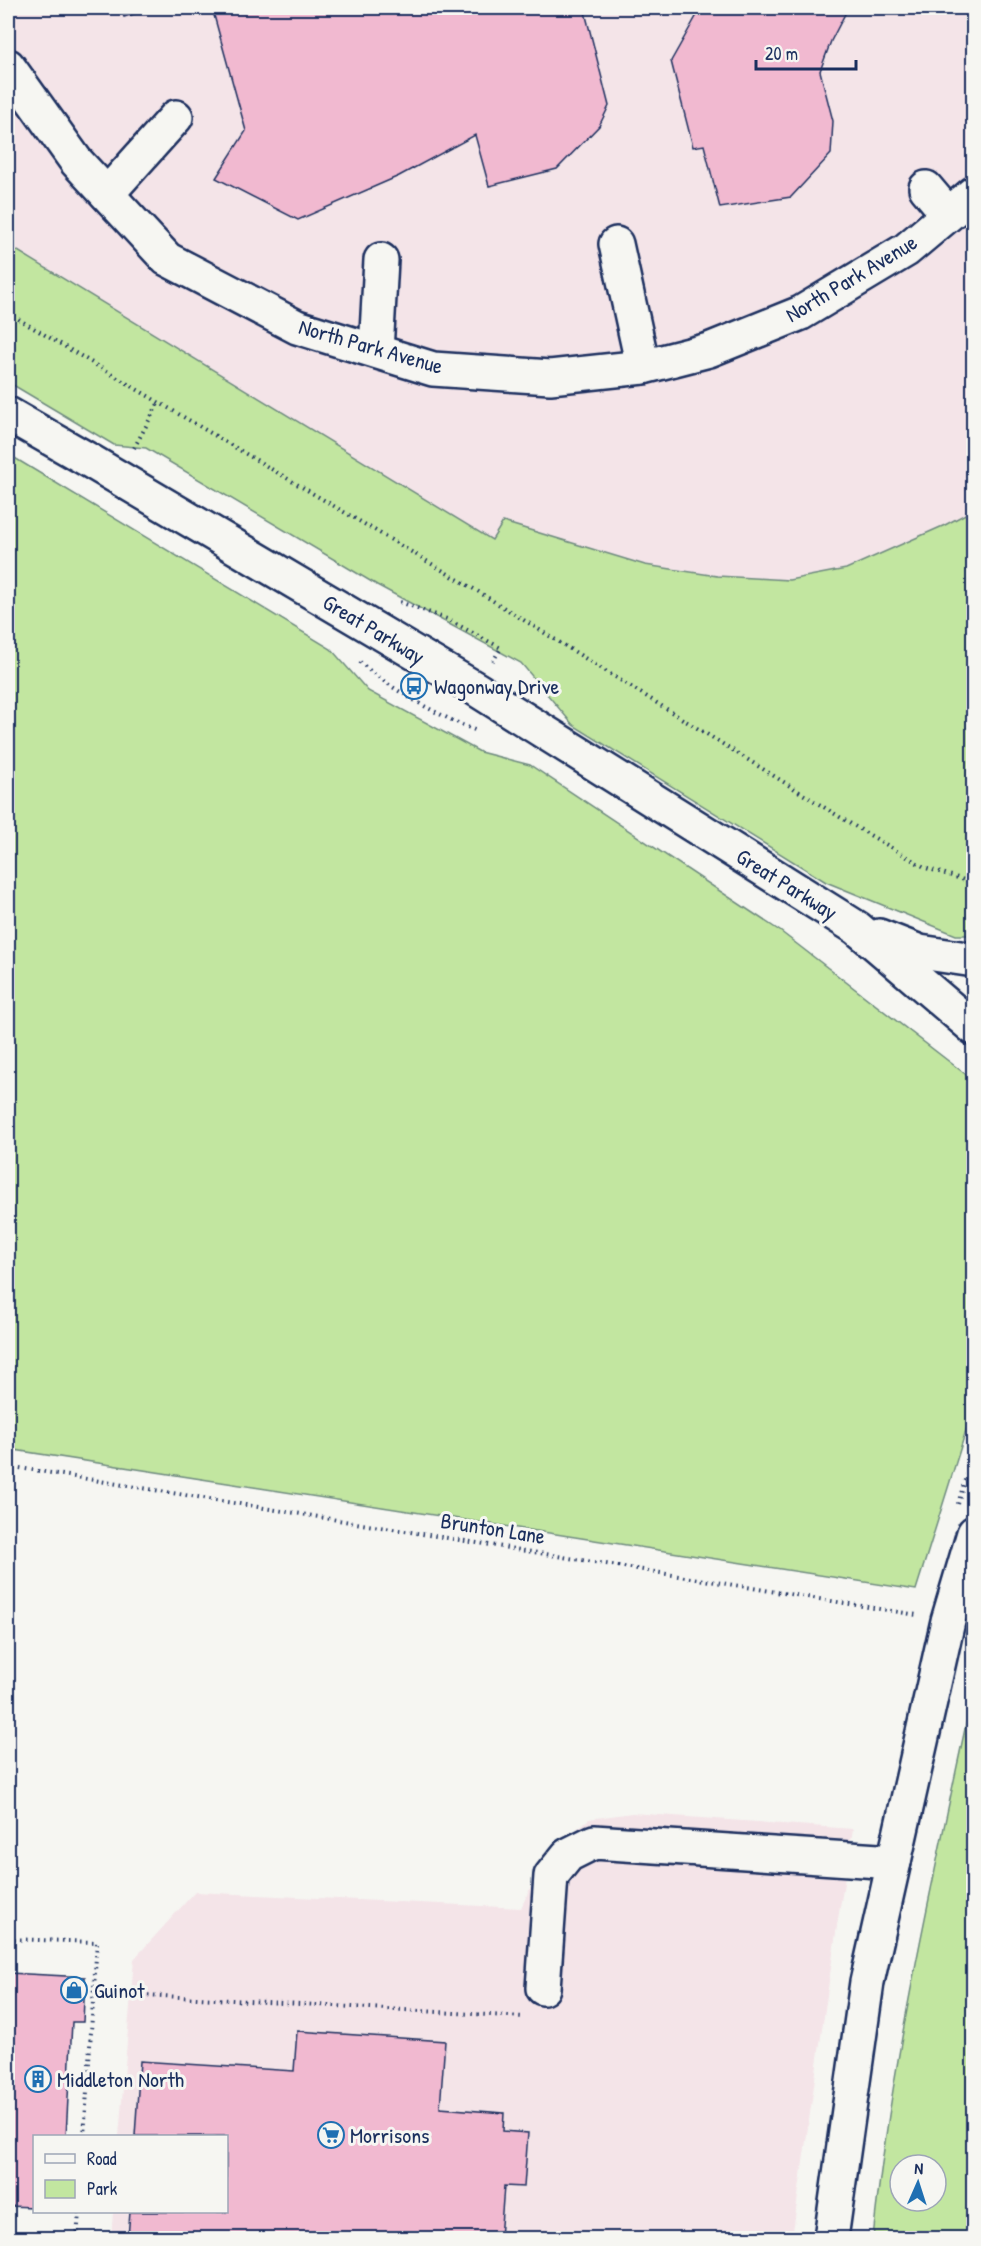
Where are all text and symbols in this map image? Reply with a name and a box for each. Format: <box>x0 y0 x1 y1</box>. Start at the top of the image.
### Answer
scale bar <box>756 33 856 71</box>
text: 20 m <box>765 41 798 66</box>
street label: North Park Avenue <box>780 227 923 329</box>
street label: North Park Avenue <box>295 311 447 381</box>
street label: Great Parkway <box>317 587 431 671</box>
bus stop icon: Wagonway Drive <box>399 671 429 701</box>
place label: Wagonway Drive <box>434 671 560 701</box>
street label: Great Parkway <box>731 841 843 927</box>
street label: Brunton Lane <box>439 1505 548 1551</box>
shop icon: Guinot <box>59 1975 89 2005</box>
place label: Guinot <box>94 1975 145 2005</box>
building icon: Middleton North <box>23 2064 53 2094</box>
place label: Middleton North <box>57 2064 184 2094</box>
supermarket icon: Morrisons <box>316 2120 346 2150</box>
place label: Morrisons <box>350 2120 430 2150</box>
legend <box>33 2135 228 2213</box>
text: Road <box>87 2146 117 2171</box>
north arrow <box>888 2153 948 2213</box>
text: N <box>914 2157 924 2179</box>
text: Park <box>87 2176 118 2201</box>

